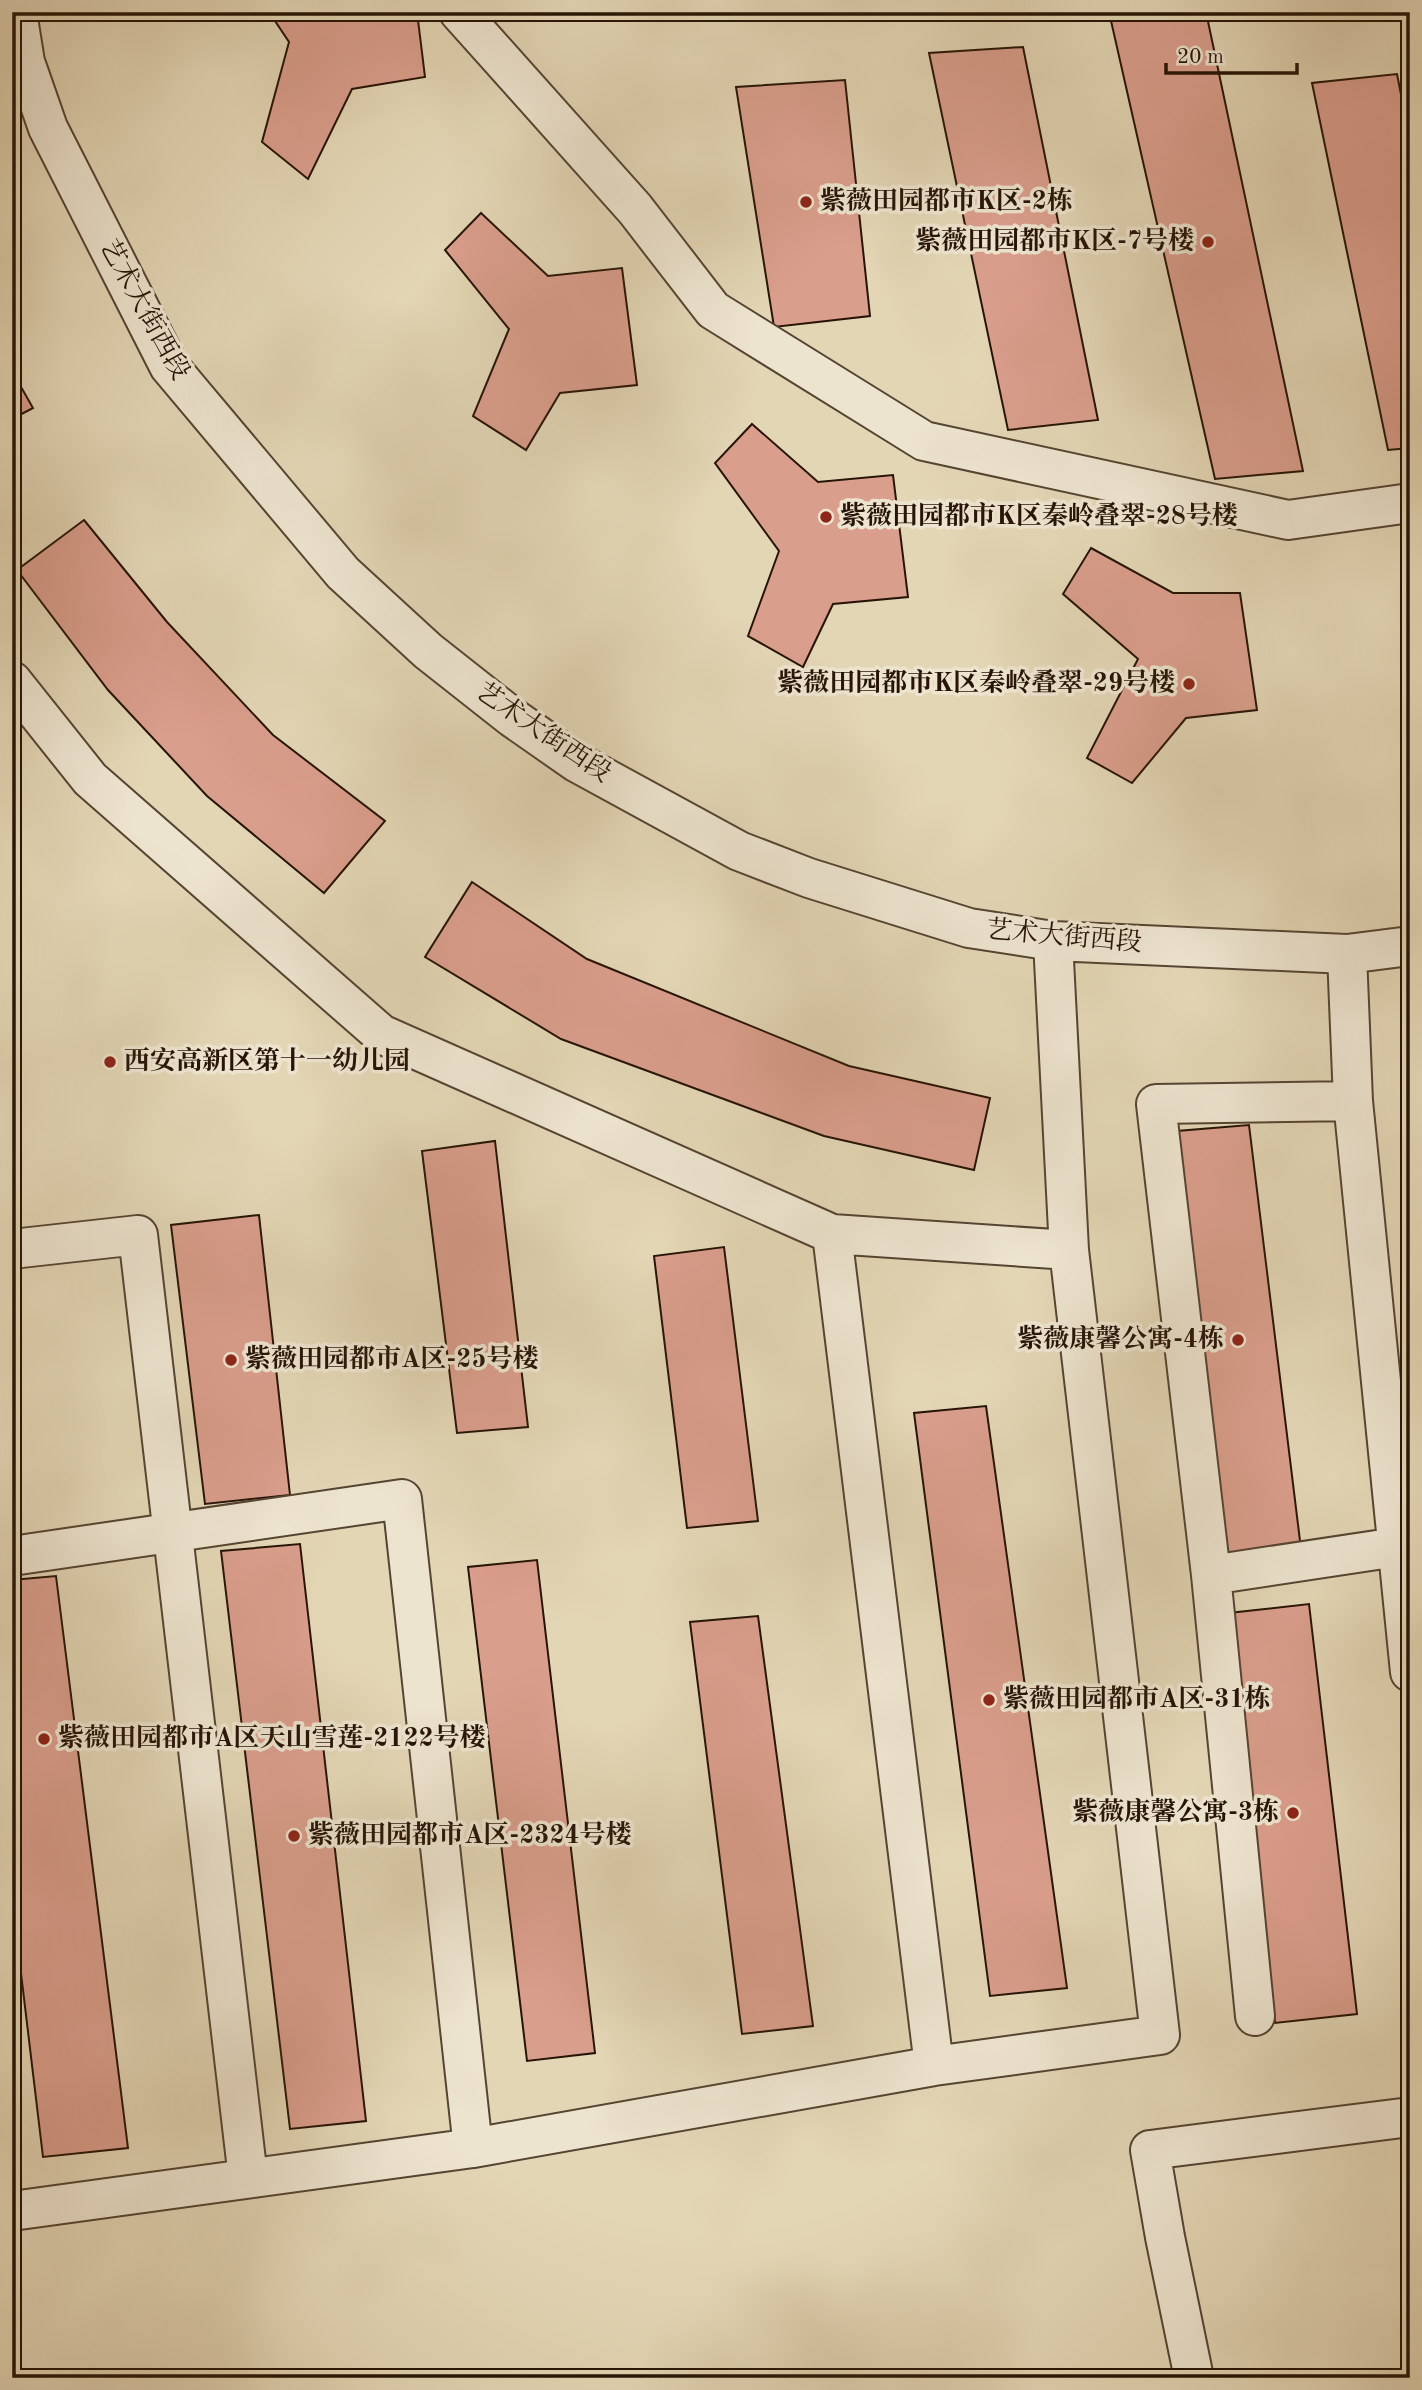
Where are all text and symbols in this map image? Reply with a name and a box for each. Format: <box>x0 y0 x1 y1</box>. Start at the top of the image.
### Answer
scale bar <box>1166 32 1298 76</box>
text: 20 m <box>1177 47 1224 68</box>
place label: 紫薇田园都市K区-2栋 <box>820 186 1073 215</box>
marker: 紫薇田园都市K区-2栋 <box>798 194 814 210</box>
place label: 紫薇田园都市K区-7号楼 <box>915 226 1194 255</box>
marker: 紫薇田园都市K区-7号楼 <box>1200 234 1216 250</box>
street label: 艺术大街西段 <box>95 235 195 385</box>
place label: 紫薇田园都市K区秦岭叠翠-28号楼 <box>840 501 1238 530</box>
marker: 紫薇田园都市K区秦岭叠翠-28号楼 <box>818 509 834 525</box>
place label: 紫薇田园都市K区秦岭叠翠-29号楼 <box>777 668 1175 697</box>
marker: 紫薇田园都市K区秦岭叠翠-29号楼 <box>1181 676 1197 692</box>
street label: 艺术大街西段 <box>471 677 616 787</box>
street label: 艺术大街西段 <box>985 915 1143 957</box>
place label: 西安高新区第十一幼儿园 <box>124 1046 410 1075</box>
marker: 西安高新区第十一幼儿园 <box>102 1054 118 1070</box>
place label: 紫薇康馨公寓-4栋 <box>1017 1324 1224 1353</box>
marker: 紫薇康馨公寓-4栋 <box>1230 1332 1246 1348</box>
place label: 紫薇田园都市A区-25号楼 <box>245 1344 538 1373</box>
marker: 紫薇田园都市A区-25号楼 <box>223 1352 239 1368</box>
place label: 紫薇田园都市A区-31栋 <box>1003 1684 1270 1713</box>
marker: 紫薇田园都市A区-31栋 <box>981 1692 997 1708</box>
place label: 紫薇田园都市A区天山雪莲-2122号楼 <box>58 1723 486 1752</box>
marker: 紫薇田园都市A区天山雪莲-2122号楼 <box>36 1731 52 1747</box>
place label: 紫薇康馨公寓-3栋 <box>1072 1797 1279 1826</box>
marker: 紫薇康馨公寓-3栋 <box>1285 1805 1301 1821</box>
place label: 紫薇田园都市A区-2324号楼 <box>308 1820 632 1849</box>
marker: 紫薇田园都市A区-2324号楼 <box>286 1828 302 1844</box>

